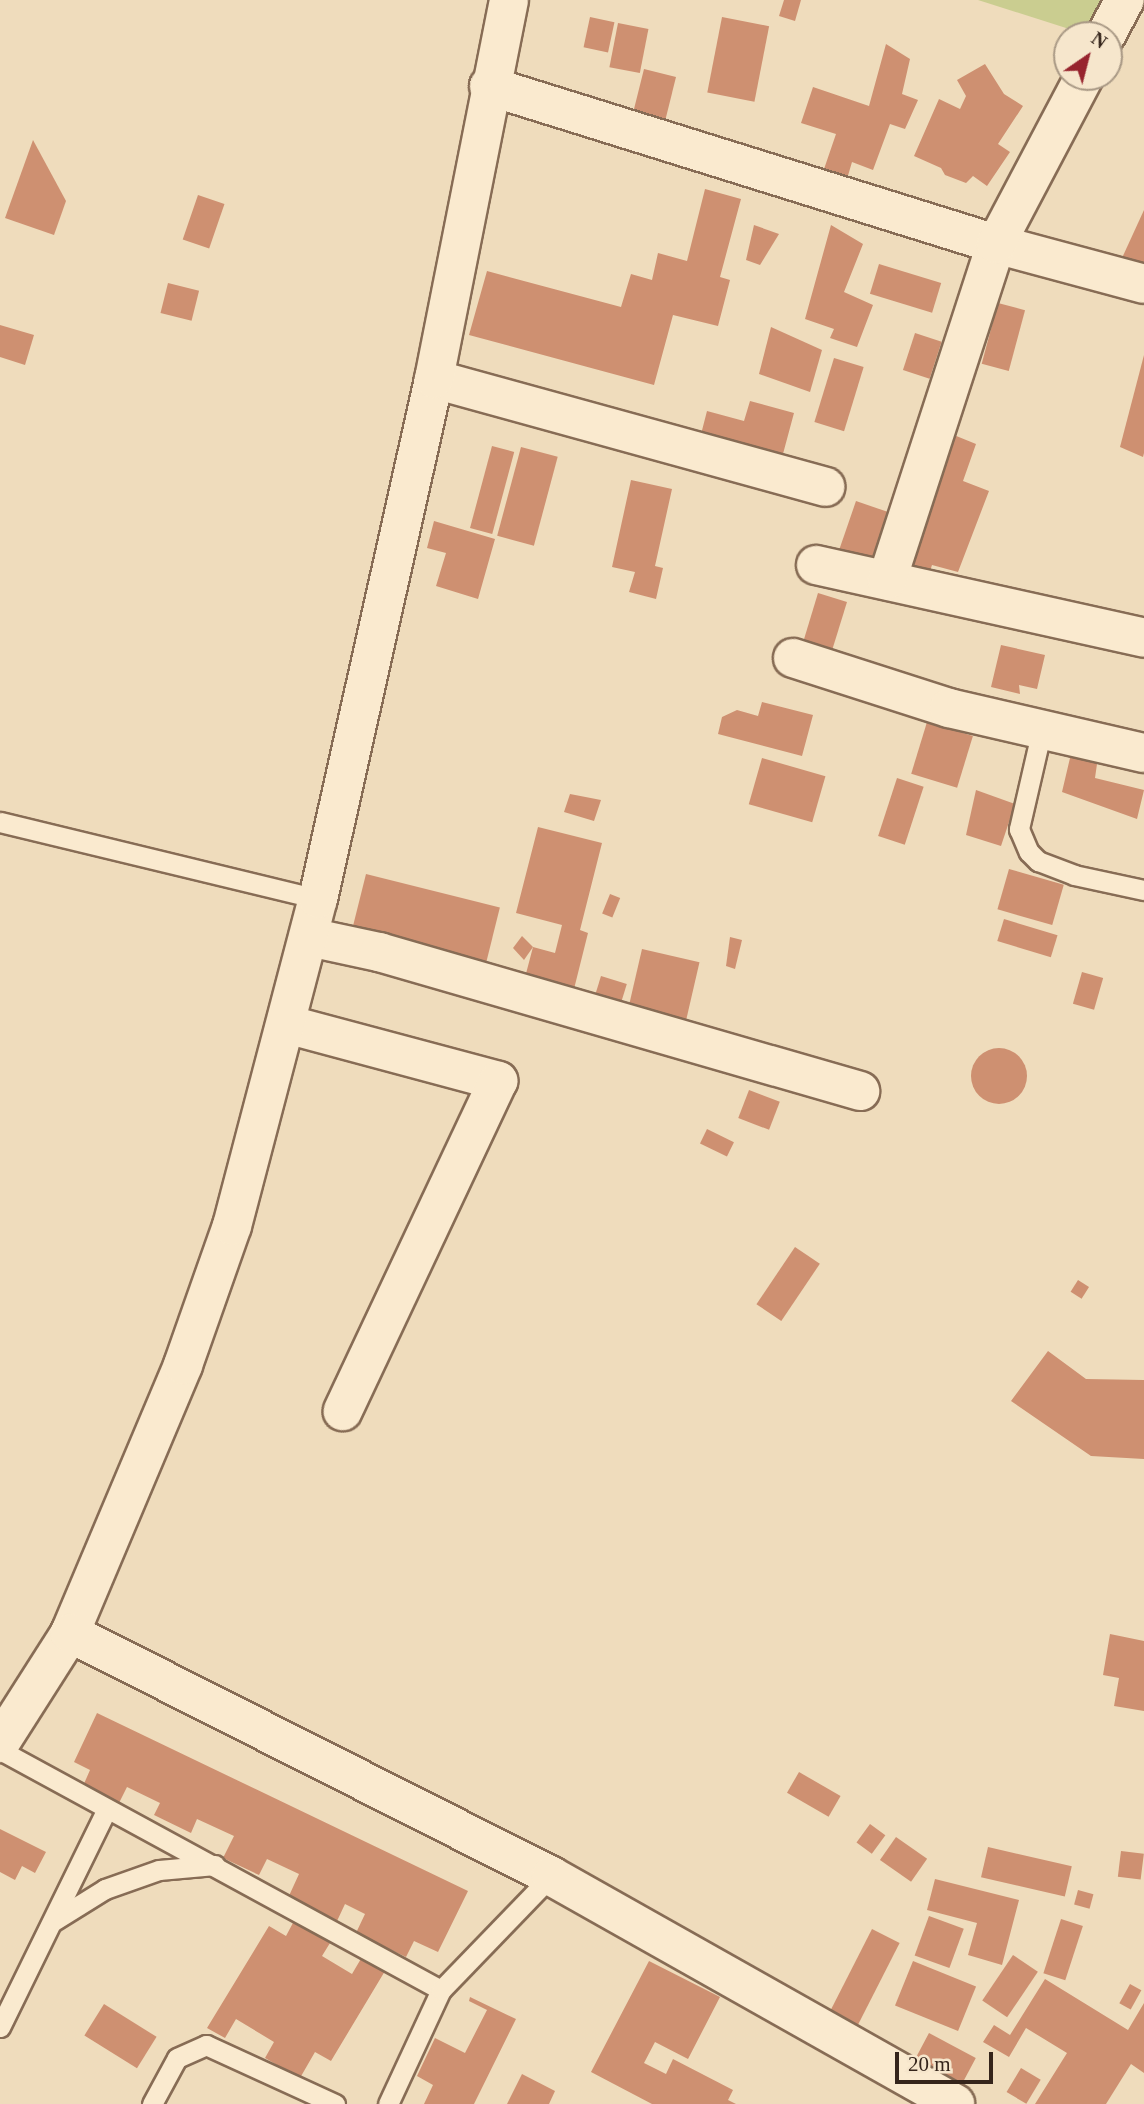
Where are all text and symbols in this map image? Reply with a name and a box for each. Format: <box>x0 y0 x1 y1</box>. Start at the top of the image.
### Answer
north arrow <box>1053 21 1123 91</box>
text: N <box>1088 27 1111 53</box>
scale bar <box>899 2038 997 2082</box>
text: 20 m <box>908 2052 951 2076</box>

